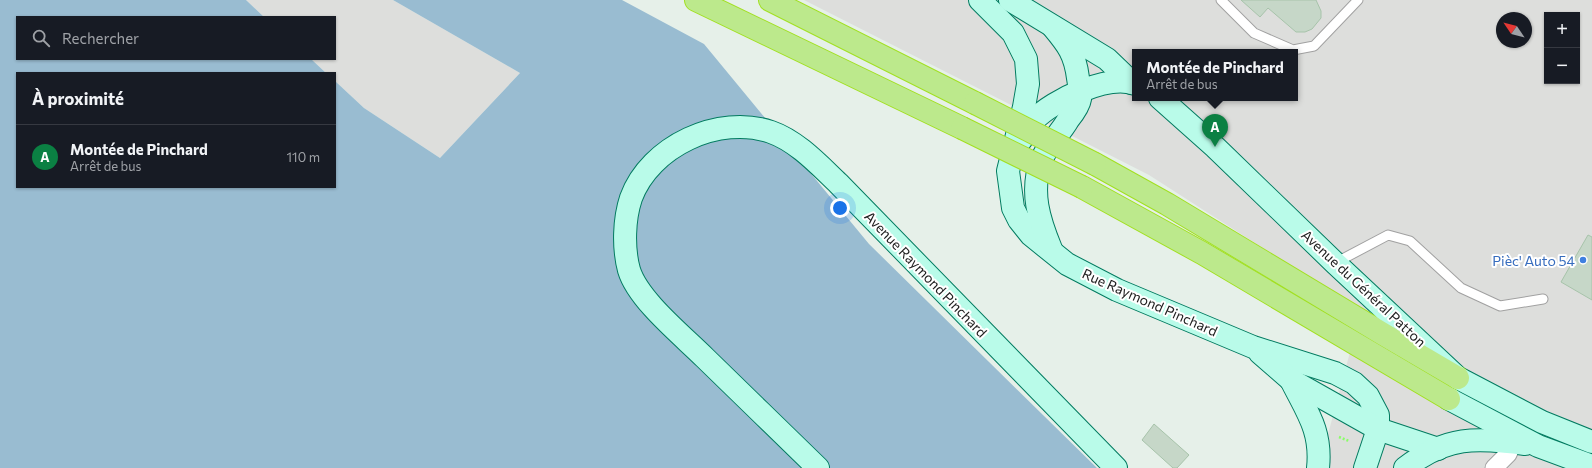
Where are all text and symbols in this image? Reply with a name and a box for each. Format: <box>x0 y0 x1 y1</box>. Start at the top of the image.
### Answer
north arrow <box>1496 12 1532 48</box>
map controls <box>1544 12 1580 84</box>
button: + <box>1544 12 1580 48</box>
search box <box>16 16 336 60</box>
icon: search <box>30 27 52 49</box>
text: Rechercher <box>62 29 139 47</box>
button: − <box>1544 48 1580 84</box>
popup <box>1132 49 1298 101</box>
text: Montée de Pinchard <box>1146 58 1284 76</box>
text: Arrêt de bus <box>1146 76 1218 92</box>
text: À proximité <box>32 88 124 109</box>
pin: A <box>1202 114 1228 147</box>
text: Montée de Pinchard <box>70 140 208 158</box>
text: A <box>40 149 50 165</box>
text: 110 m <box>287 149 320 165</box>
text: Arrêt de bus <box>70 158 141 174</box>
your location <box>830 198 850 218</box>
street label: Avenue Raymond Pinchard <box>861 207 991 341</box>
street label: Avenue du Général Patton <box>1298 226 1430 350</box>
place label: Pièc' Auto 54 <box>1492 252 1576 269</box>
marker: Pièc' Auto 54 <box>1578 255 1588 265</box>
street label: Rue Raymond Pinchard <box>1080 264 1220 340</box>

